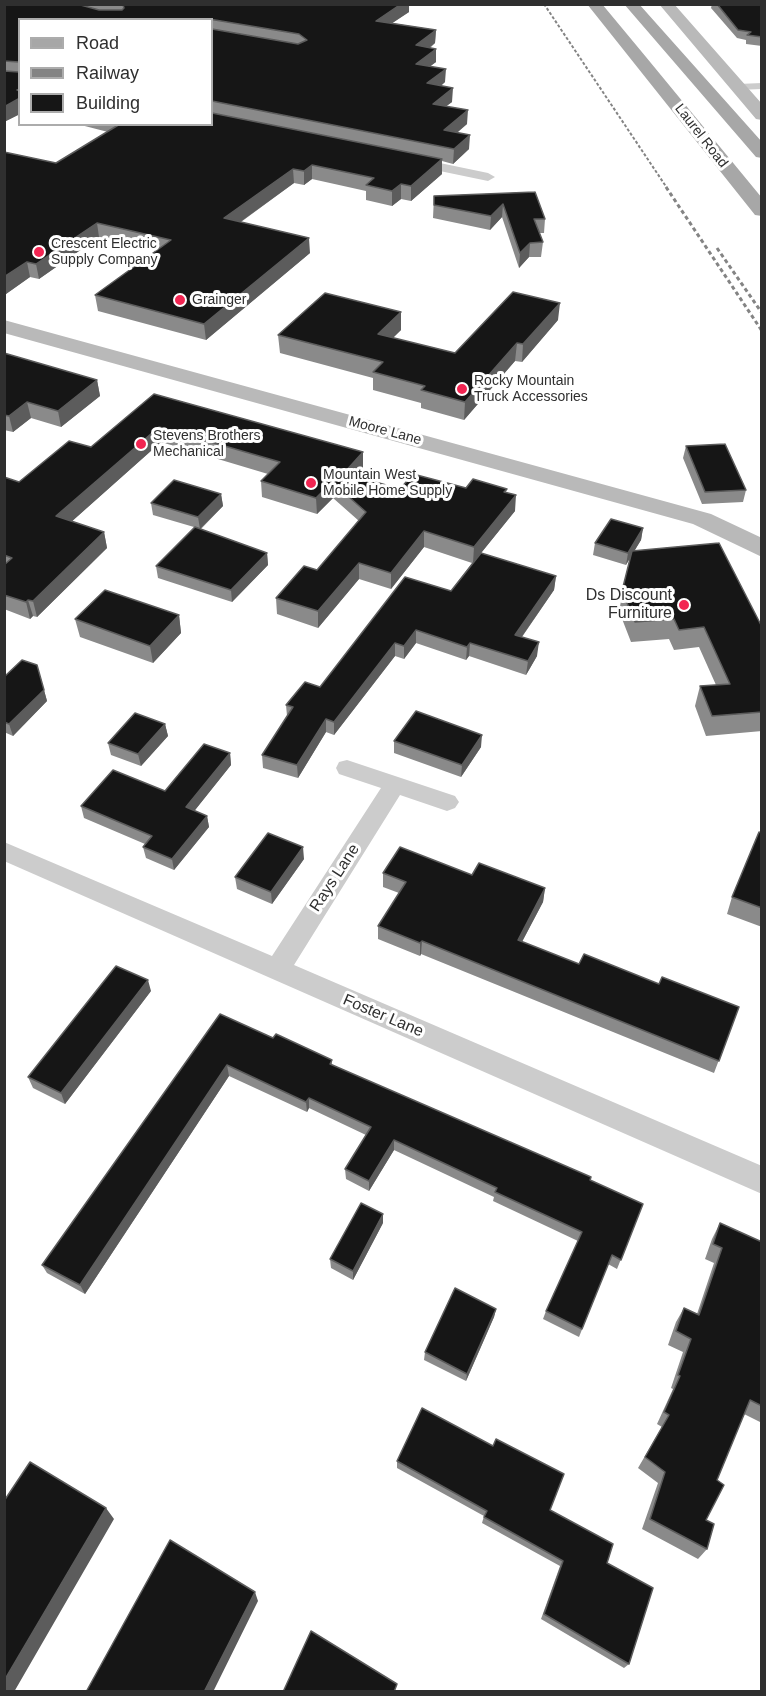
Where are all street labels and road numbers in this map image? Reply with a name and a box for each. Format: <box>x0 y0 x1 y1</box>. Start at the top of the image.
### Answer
street label: Laurel Road <box>671 101 731 171</box>
street label: Moore Lane <box>347 413 423 449</box>
street label: Rays Lane <box>306 841 364 915</box>
street label: Foster Lane <box>340 990 426 1042</box>

